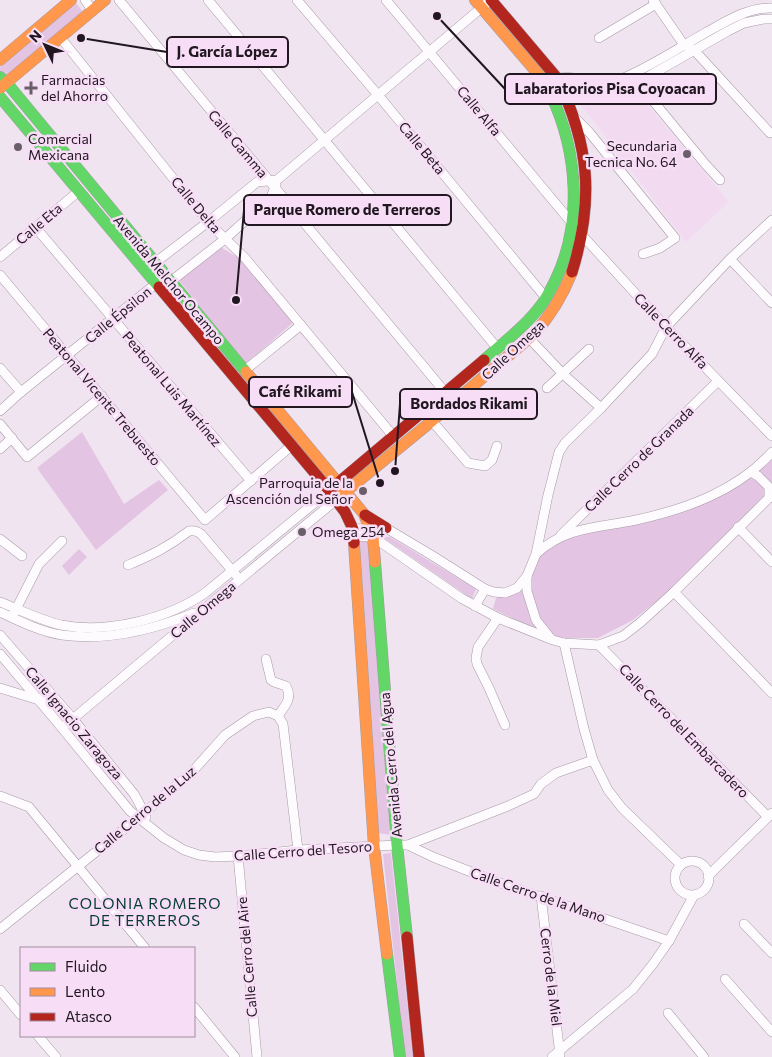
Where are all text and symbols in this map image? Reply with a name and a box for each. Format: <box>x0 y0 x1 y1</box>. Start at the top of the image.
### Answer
north arrow <box>20 20 70 70</box>
text: N <box>25 26 45 45</box>
callout: J. García López <box>167 37 288 67</box>
text: J. García López <box>177 42 278 60</box>
place label: Farmacias del Ahorro <box>41 71 108 104</box>
callout: Labaratorios Pisa Coyoacan <box>505 74 716 104</box>
text: Labaratorios Pisa Coyoacan <box>515 79 705 97</box>
marker: Farmacias del Ahorro <box>25 82 37 94</box>
street label: Calle Alfa <box>454 82 505 139</box>
street label: Calle Gamma <box>205 106 272 181</box>
street label: Calle Beta <box>395 118 449 177</box>
place label: Comercial Mexicana <box>28 130 92 163</box>
place label: Secundaria Tecnica No. 64 <box>585 137 678 170</box>
marker: Comercial Mexicana <box>12 141 24 153</box>
marker: Secundaria Tecnica No. 64 <box>681 148 693 160</box>
street label: Calle Delta <box>168 173 225 236</box>
callout: Parque Romero de Terreros <box>244 195 451 225</box>
street label: Calle Eta <box>12 199 65 248</box>
text: Parque Romero de Terreros <box>253 200 441 218</box>
street label: Avenida Melchor Ocampo <box>110 212 228 348</box>
street label: Calle Épsilon <box>81 283 154 347</box>
street label: Calle Cerro Alfa <box>631 289 712 372</box>
street label: Calle Omega <box>478 316 548 383</box>
street label: Peatonal Vicente Trebuesto <box>40 324 165 469</box>
street label: Peatonal Luis Martínez <box>119 328 226 450</box>
callout: Café Rikami <box>249 377 352 407</box>
text: Café Rikami <box>258 382 342 400</box>
callout: Bordados Rikami <box>400 389 537 419</box>
text: Bordados Rikami <box>410 394 528 412</box>
street label: Calle Cerro de Granada <box>581 402 697 515</box>
place label: Parroquia de la Ascención del Señor <box>226 474 353 507</box>
marker: Parroquia de la Ascención del Señor <box>357 485 369 497</box>
place label: Omega 254 <box>312 523 385 540</box>
marker: Omega 254 <box>296 526 308 538</box>
street label: Calle Omega <box>167 577 239 642</box>
street label: Calle Cerro del Embarcadero <box>616 660 753 801</box>
street label: Calle Ignacio Zaragoza <box>22 663 127 783</box>
street label: Avenida Cerro del Agua <box>376 692 405 838</box>
street label: Calle Cerro de la Luz <box>90 762 199 857</box>
street label: Calle Cerro del Tesoro <box>233 837 373 864</box>
street label: Calle Cerro de la Mano <box>468 863 608 926</box>
district label: COLONIA ROMERO DE TERREROS <box>69 894 221 929</box>
street label: Calle Cerro del Aire <box>233 896 260 1018</box>
street label: Cerro de la Miel <box>537 927 566 1027</box>
legend <box>20 947 195 1037</box>
text: Fluido <box>65 957 107 975</box>
text: Lento <box>65 982 105 1000</box>
text: Atasco <box>65 1007 112 1025</box>

